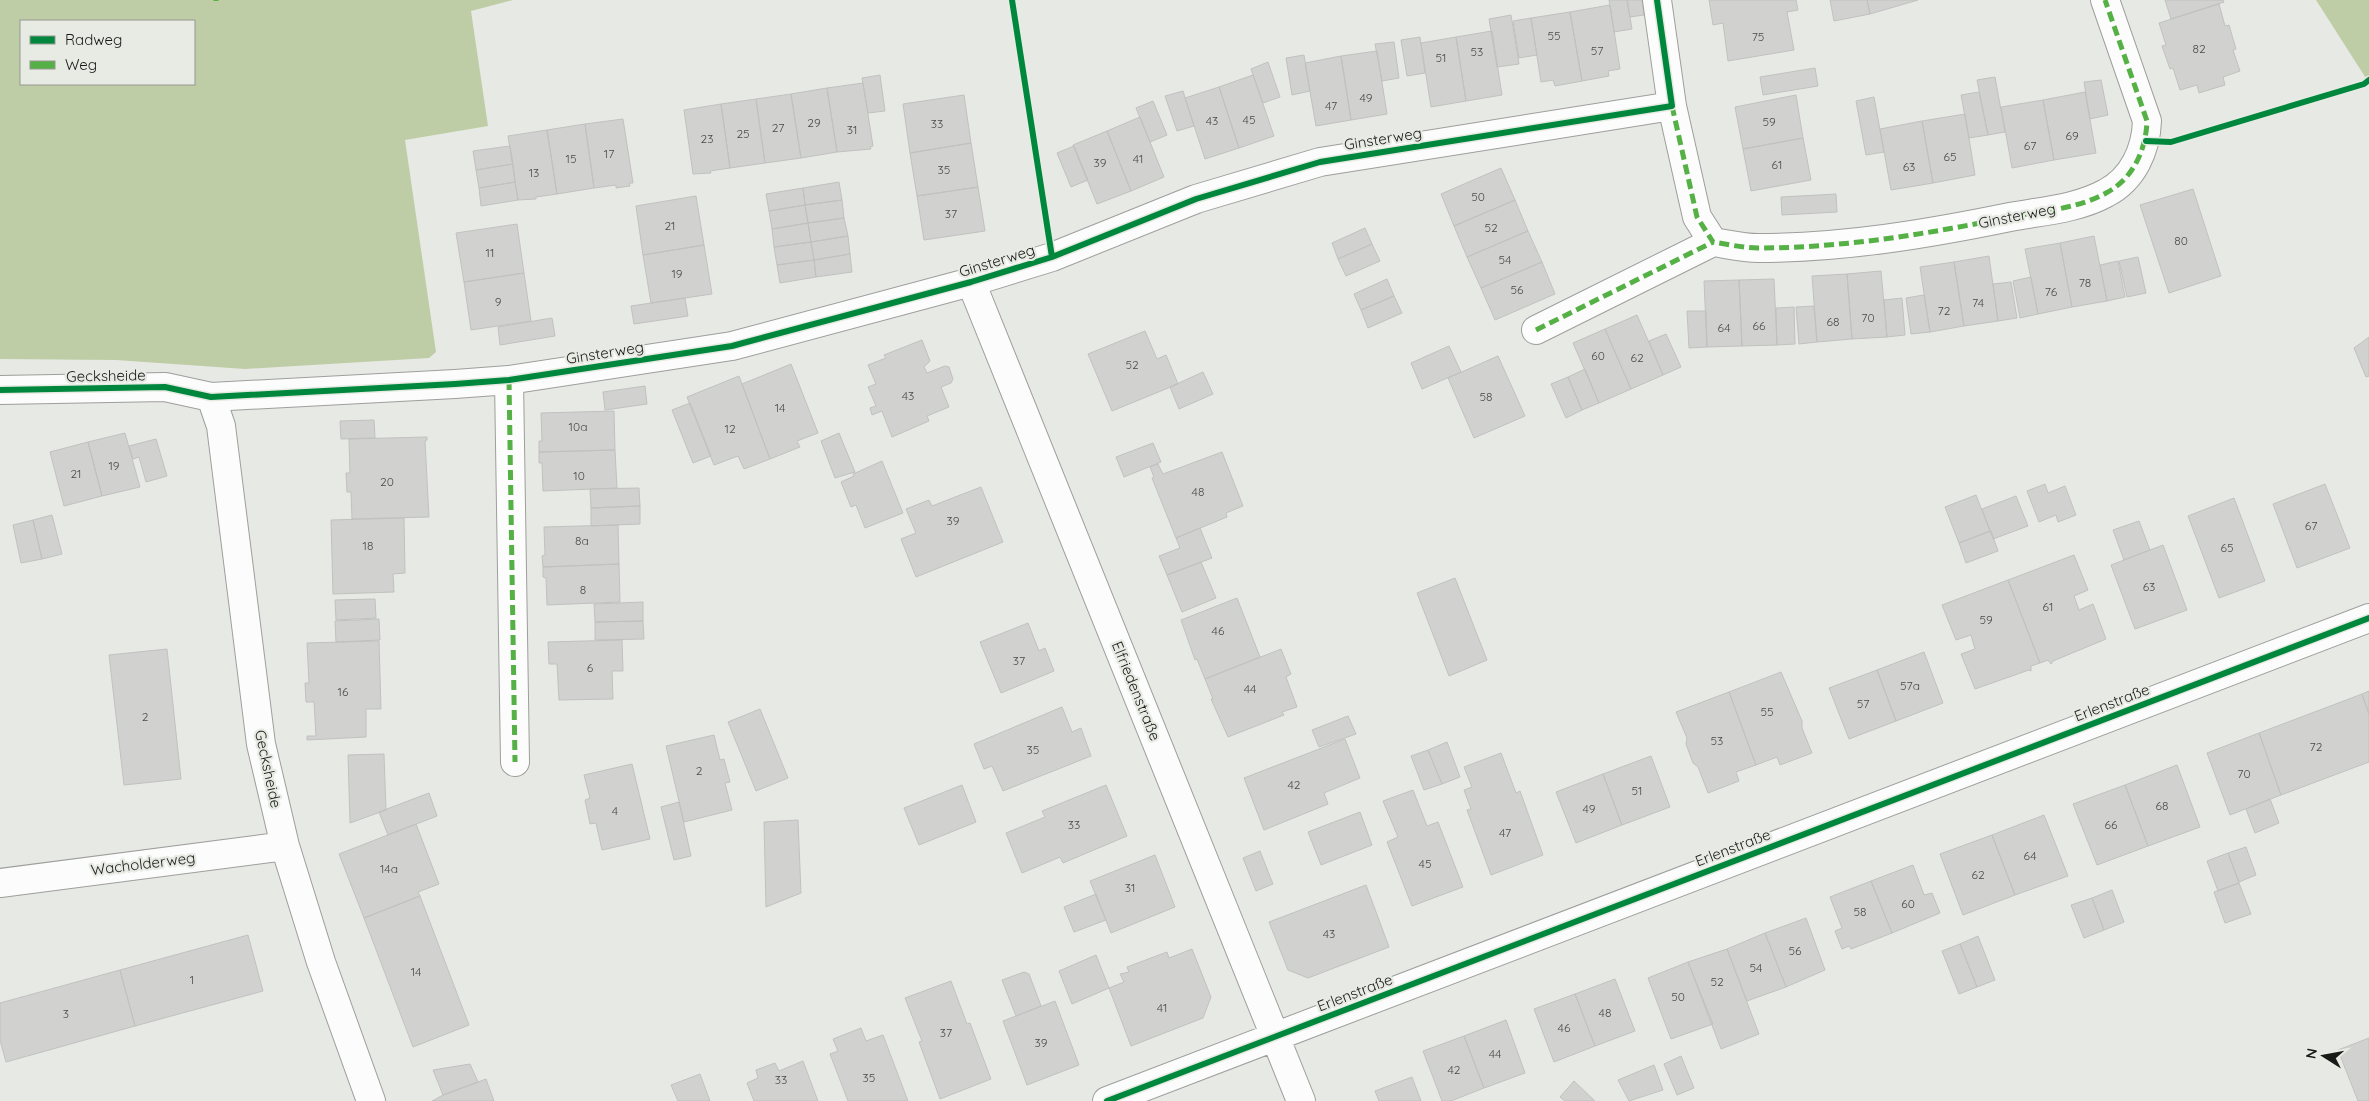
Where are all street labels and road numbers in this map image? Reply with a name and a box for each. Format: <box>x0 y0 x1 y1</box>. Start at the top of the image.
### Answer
street label: Ginsterweg <box>1343 123 1423 154</box>
street label: Ginsterweg <box>1977 199 2057 232</box>
street label: Ginsterweg <box>957 240 1037 281</box>
street label: Ginsterweg <box>565 337 645 368</box>
street label: Gecksheide <box>66 365 146 386</box>
street label: Elfriedenstraße <box>1108 638 1165 743</box>
street label: Erlenstraße <box>2071 679 2152 726</box>
street label: Gecksheide <box>251 728 286 810</box>
street label: Erlenstraße <box>1692 824 1773 871</box>
street label: Wacholderweg <box>90 848 196 879</box>
street label: Erlenstraße <box>1314 969 1395 1016</box>

